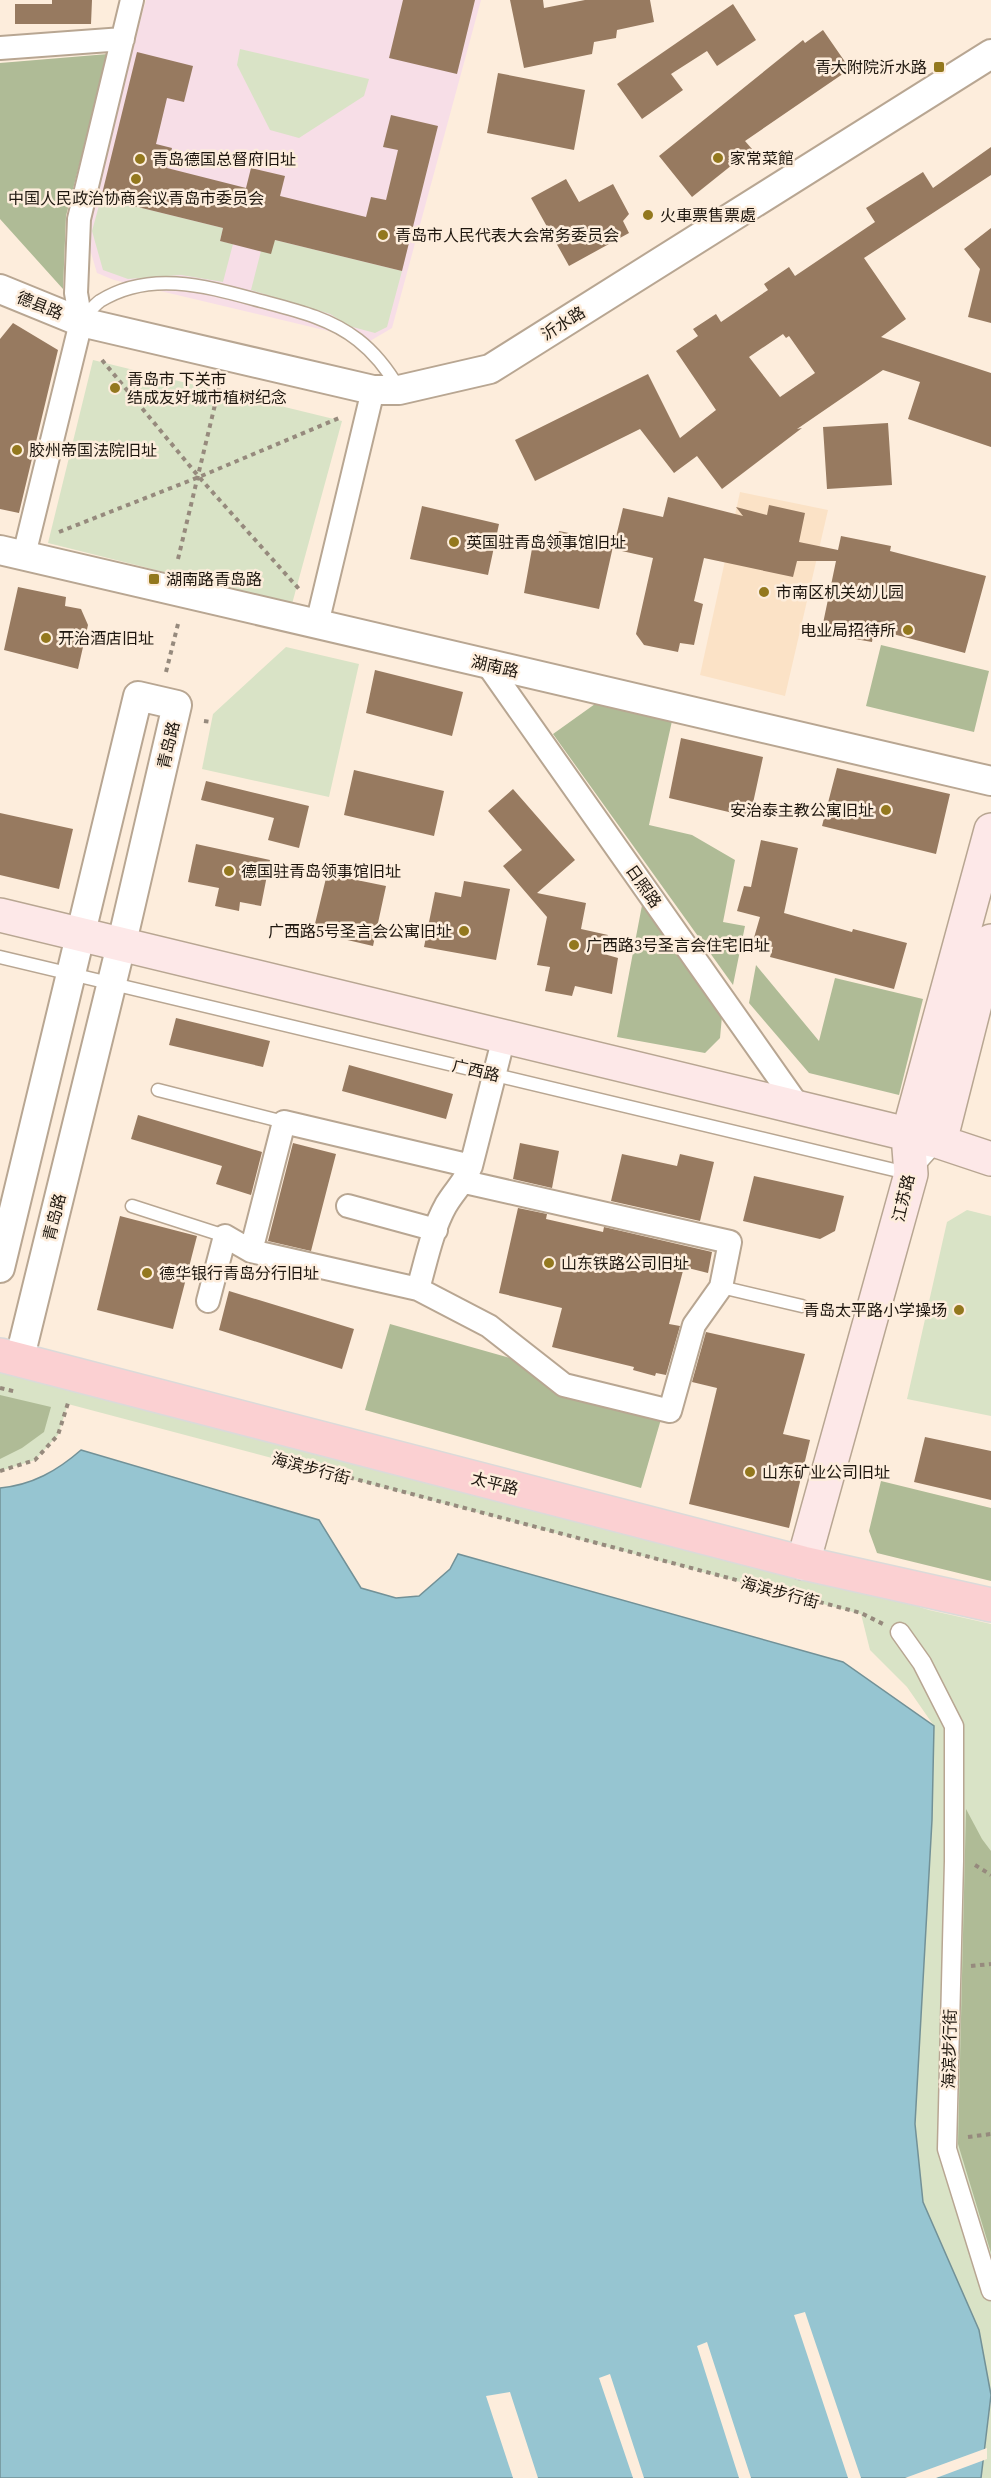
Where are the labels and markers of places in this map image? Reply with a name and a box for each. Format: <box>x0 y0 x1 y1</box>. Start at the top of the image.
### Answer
place label: 青大附院沂水路 <box>815 56 927 78</box>
marker: 青大附院沂水路 <box>932 60 946 74</box>
place label: 家常菜館 <box>730 147 794 169</box>
place label: 青岛德国总督府旧址 <box>152 148 296 170</box>
marker: 家常菜館 <box>711 151 725 165</box>
marker: 青岛德国总督府旧址 <box>133 152 147 166</box>
marker: 中国人民政治协商会议青岛市委员会 <box>129 172 143 186</box>
place label: 中国人民政治协商会议青岛市委员会 <box>8 187 264 209</box>
place label: 火車票售票處 <box>660 204 756 226</box>
marker: 火車票售票處 <box>641 208 655 222</box>
place label: 青岛市人民代表大会常务委员会 <box>395 224 619 246</box>
marker: 青岛市人民代表大会常务委员会 <box>376 228 390 242</box>
place label: 青岛市 下关市 结成友好城市植树纪念 <box>127 368 287 408</box>
marker: 青岛市 下关市 结成友好城市植树纪念 <box>108 381 122 395</box>
place label: 胶州帝国法院旧址 <box>29 439 157 461</box>
marker: 胶州帝国法院旧址 <box>10 443 24 457</box>
place label: 英国驻青岛领事馆旧址 <box>466 531 626 553</box>
marker: 英国驻青岛领事馆旧址 <box>447 535 461 549</box>
place label: 湖南路青岛路 <box>166 568 262 590</box>
marker: 湖南路青岛路 <box>147 572 161 586</box>
place label: 市南区机关幼儿园 <box>776 581 904 603</box>
marker: 市南区机关幼儿园 <box>757 585 771 599</box>
place label: 电业局招待所 <box>800 619 896 641</box>
marker: 电业局招待所 <box>901 623 915 637</box>
place label: 开治酒店旧址 <box>58 627 154 649</box>
marker: 开治酒店旧址 <box>39 631 53 645</box>
place label: 安治泰主教公寓旧址 <box>730 799 874 821</box>
marker: 安治泰主教公寓旧址 <box>879 803 893 817</box>
place label: 德国驻青岛领事馆旧址 <box>241 860 401 882</box>
marker: 德国驻青岛领事馆旧址 <box>222 864 236 878</box>
place label: 广西路5号圣言会公寓旧址 <box>268 920 452 942</box>
marker: 广西路5号圣言会公寓旧址 <box>457 924 471 938</box>
place label: 广西路3号圣言会住宅旧址 <box>586 934 770 956</box>
marker: 广西路3号圣言会住宅旧址 <box>567 938 581 952</box>
place label: 山东铁路公司旧址 <box>561 1252 689 1274</box>
marker: 山东铁路公司旧址 <box>542 1256 556 1270</box>
place label: 德华银行青岛分行旧址 <box>159 1262 319 1284</box>
marker: 德华银行青岛分行旧址 <box>140 1266 154 1280</box>
place label: 青岛太平路小学操场 <box>803 1299 947 1321</box>
marker: 青岛太平路小学操场 <box>952 1303 966 1317</box>
place label: 山东矿业公司旧址 <box>762 1461 890 1483</box>
marker: 山东矿业公司旧址 <box>743 1465 757 1479</box>

